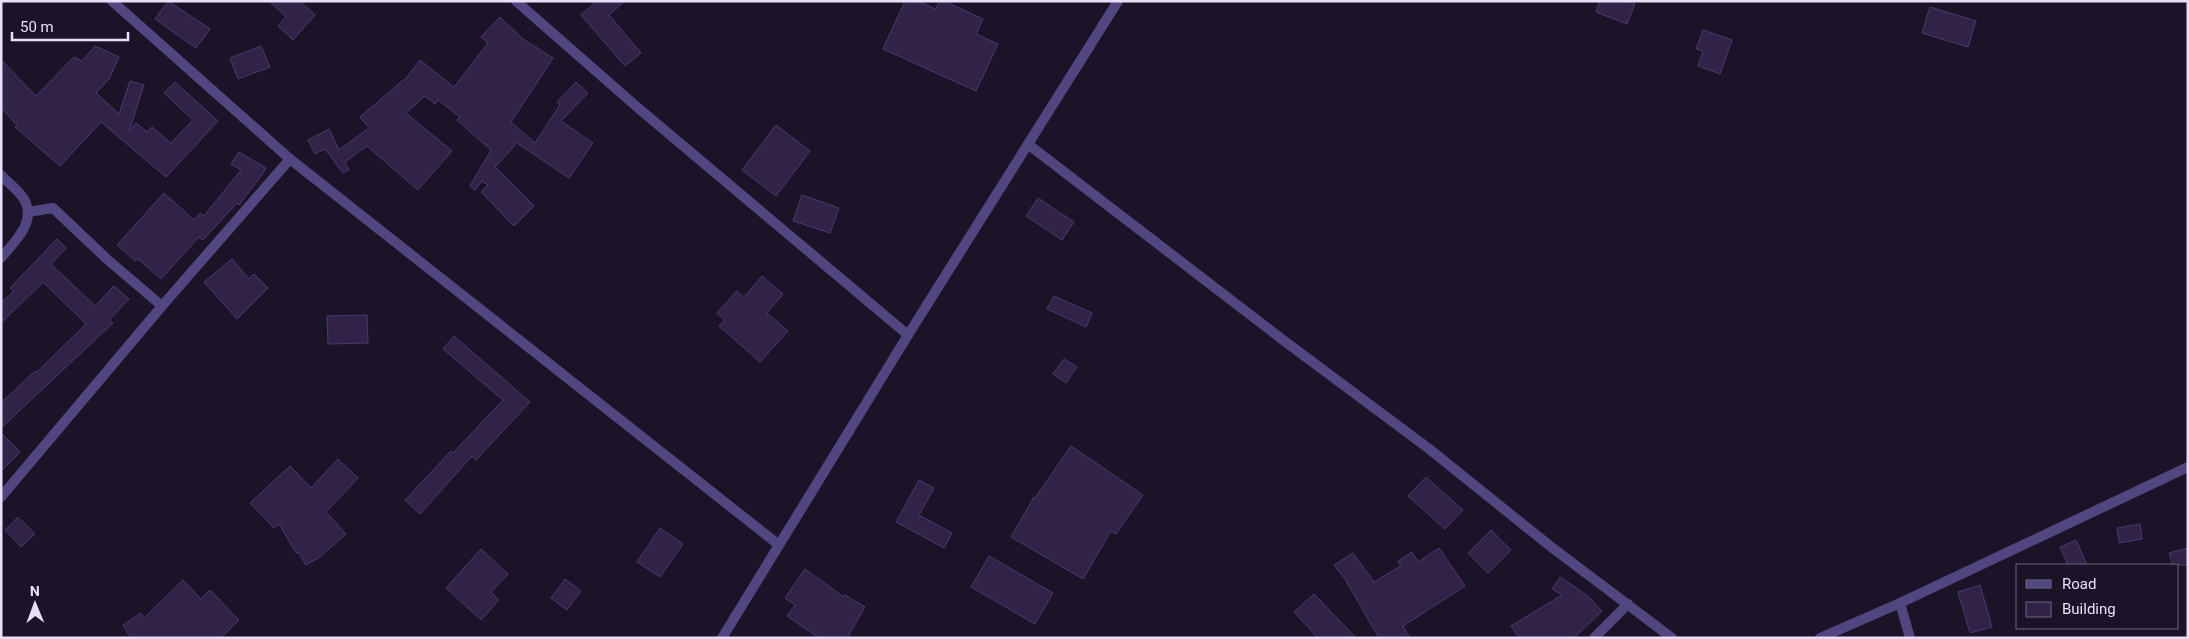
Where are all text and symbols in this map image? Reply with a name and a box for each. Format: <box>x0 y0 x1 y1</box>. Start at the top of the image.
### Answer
scale bar <box>12 10 129 42</box>
text: 50 m <box>20 18 54 36</box>
legend <box>2016 564 2179 629</box>
text: Road <box>2062 575 2096 593</box>
north arrow <box>10 579 60 629</box>
text: N <box>30 583 40 599</box>
text: Building <box>2062 600 2116 618</box>

